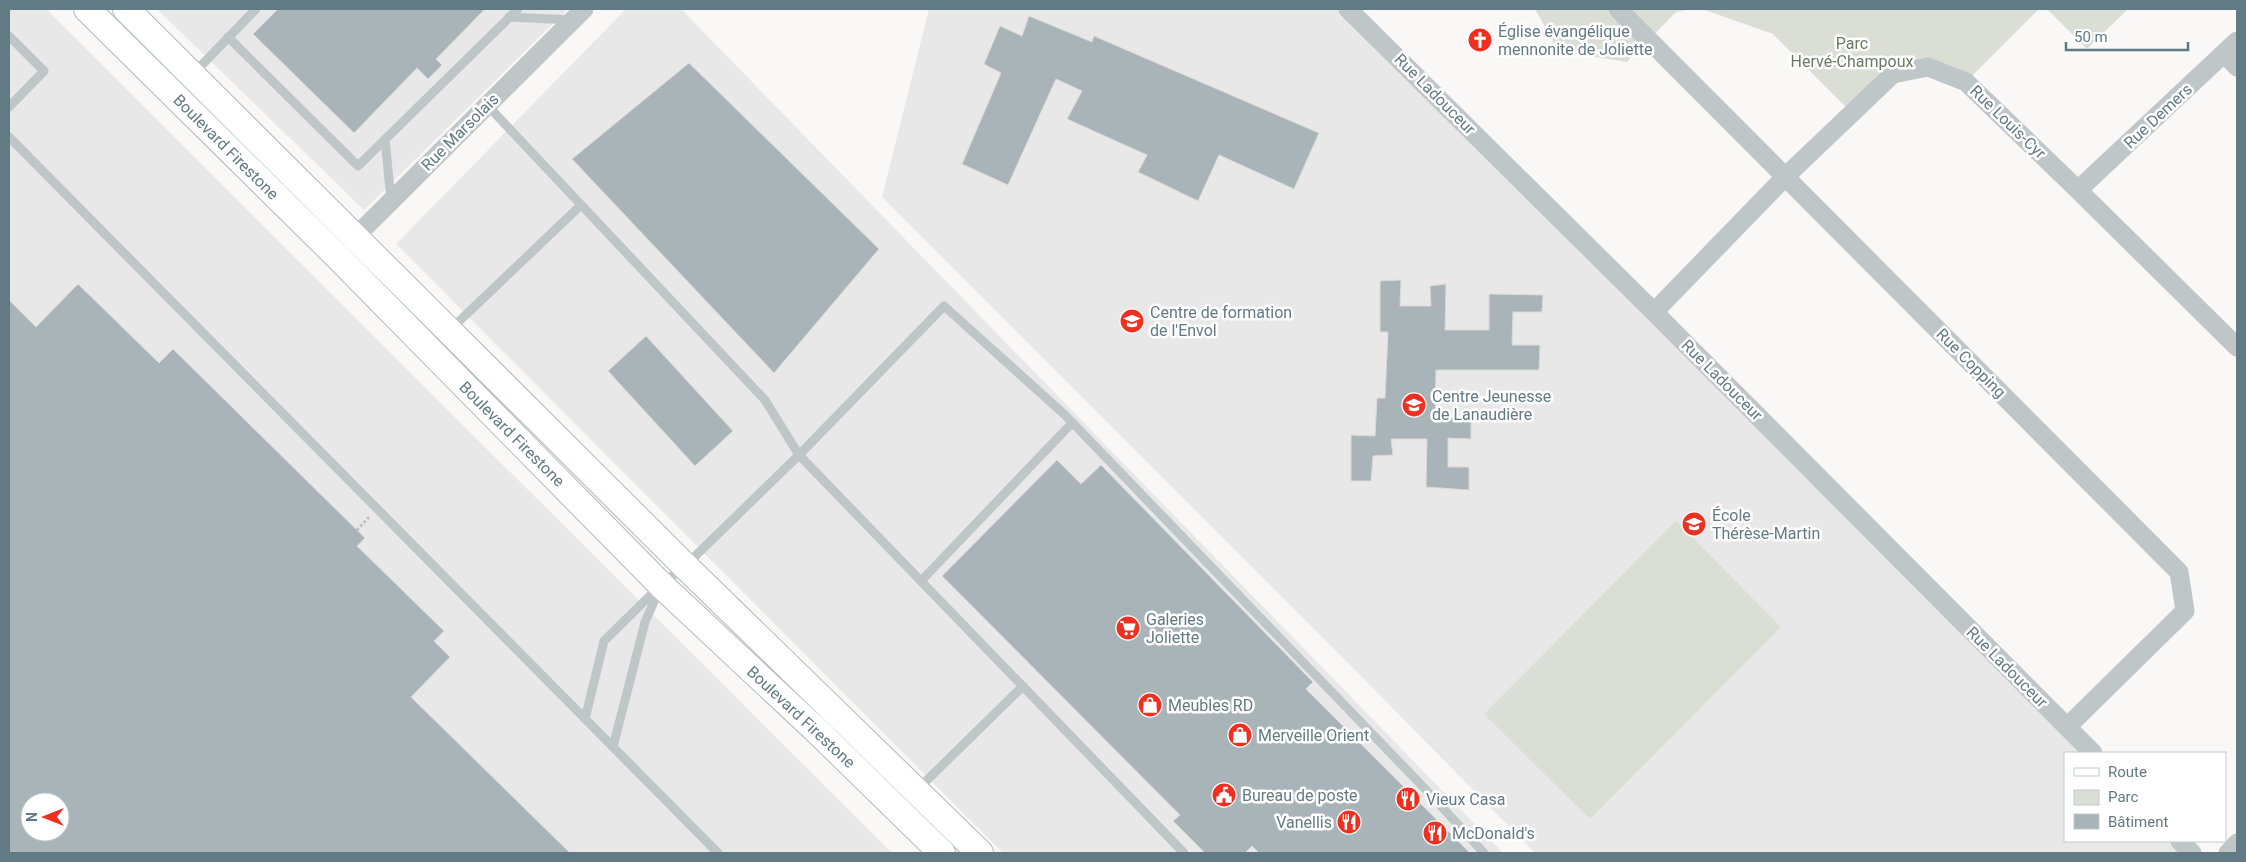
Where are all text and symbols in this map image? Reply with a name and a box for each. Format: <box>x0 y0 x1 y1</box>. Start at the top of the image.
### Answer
scale bar <box>2066 20 2188 52</box>
place label: Église évangélique mennonite de Joliette <box>1498 22 1652 59</box>
church icon: Église évangélique mennonite de Joliette <box>1467 27 1493 53</box>
text: 50 m <box>2074 28 2108 46</box>
park label: Parc Hervé-Champoux <box>1791 34 1913 71</box>
street label: Rue Ladouceur <box>1391 50 1480 139</box>
street label: Rue Demers <box>2120 80 2196 152</box>
street label: Rue Louis-Cyr <box>1966 81 2050 163</box>
street label: Rue Marsolais <box>417 89 503 175</box>
street label: Boulevard Firestone <box>169 90 283 204</box>
place label: Centre de formation de l'Envol <box>1150 303 1292 340</box>
school or university icon: Centre de formation de l'Envol <box>1119 308 1145 334</box>
street label: Rue Copping <box>1932 324 2010 402</box>
street label: Rue Ladouceur <box>1678 336 1767 425</box>
street label: Boulevard Firestone <box>455 377 569 491</box>
place label: Centre Jeunesse de Lanaudière <box>1432 387 1551 424</box>
school or university icon: Centre Jeunesse de Lanaudière <box>1401 392 1427 418</box>
place label: École Thérèse-Martin <box>1712 506 1820 543</box>
school or university icon: École Thérèse-Martin <box>1681 511 1707 537</box>
place label: Galeries Joliette <box>1146 610 1204 647</box>
supermarket icon: Galeries Joliette <box>1115 615 1141 641</box>
street label: Rue Ladouceur <box>1963 623 2052 712</box>
street label: Boulevard Firestone <box>743 662 859 772</box>
shop icon: Meubles RD <box>1137 692 1163 718</box>
place label: Meubles RD <box>1168 696 1253 715</box>
shop icon: Merveille Orient <box>1227 722 1253 748</box>
place label: Merveille Orient <box>1258 726 1369 745</box>
legend <box>2064 752 2226 842</box>
text: Route <box>2108 763 2147 781</box>
public building icon: Bureau de poste <box>1211 782 1237 808</box>
place label: Bureau de poste <box>1242 786 1358 805</box>
restaurant icon: Vieux Casa <box>1395 786 1421 812</box>
text: Parc <box>2108 788 2138 806</box>
place label: Vieux Casa <box>1426 790 1505 809</box>
north arrow <box>20 792 70 842</box>
restaurant icon: Vanellis <box>1336 809 1362 835</box>
text: N <box>24 812 40 822</box>
place label: Vanellis <box>1276 813 1332 832</box>
text: Bâtiment <box>2108 813 2168 831</box>
restaurant icon: McDonald's <box>1422 820 1448 846</box>
place label: McDonald's <box>1452 824 1535 843</box>

